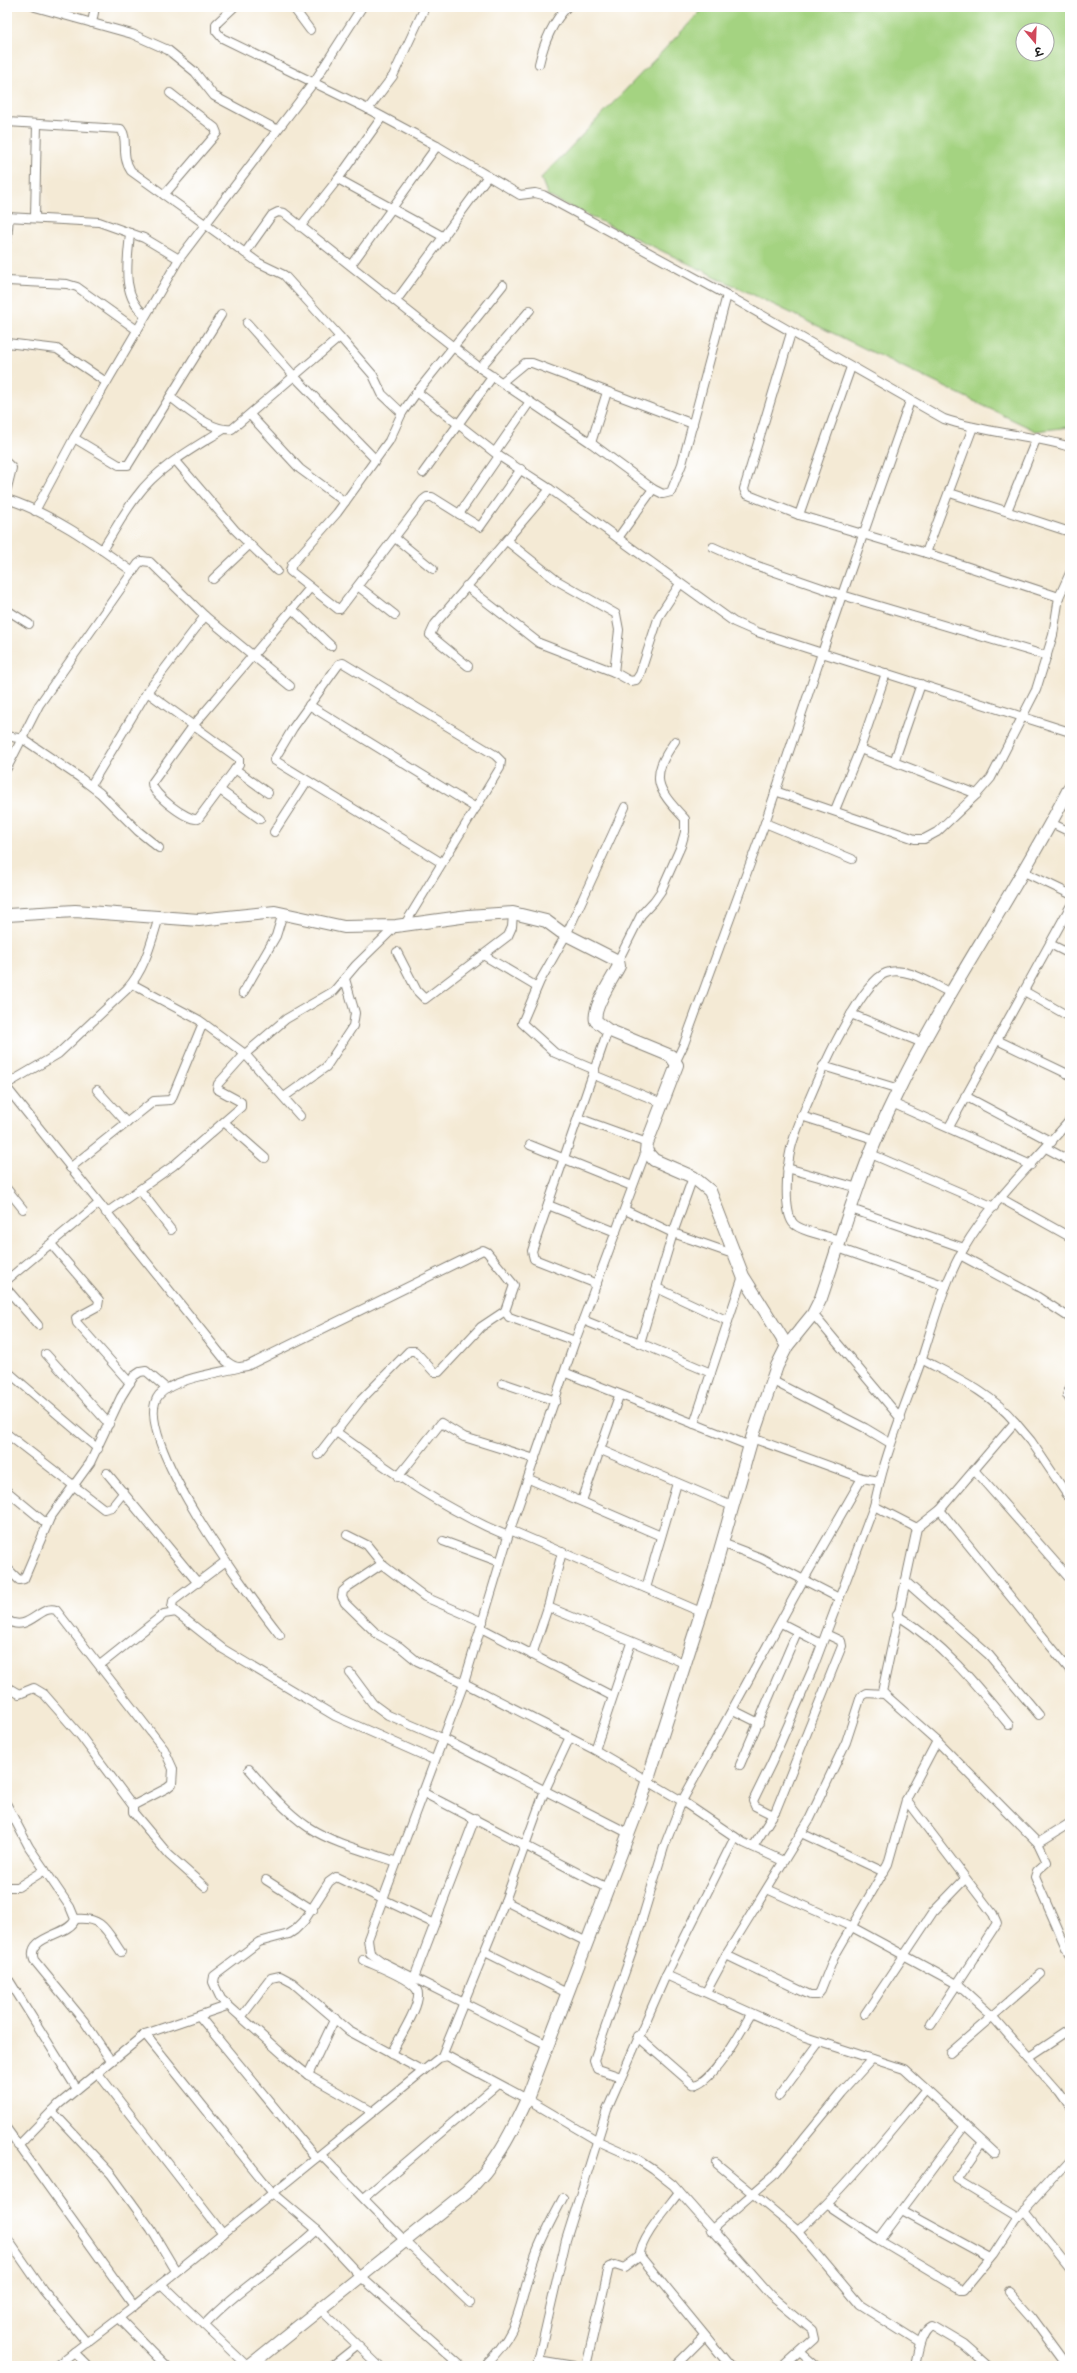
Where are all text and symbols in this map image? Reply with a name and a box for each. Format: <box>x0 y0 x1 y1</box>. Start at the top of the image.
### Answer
north arrow <box>1015 22 1055 62</box>
text: उ <box>1031 42 1045 59</box>

